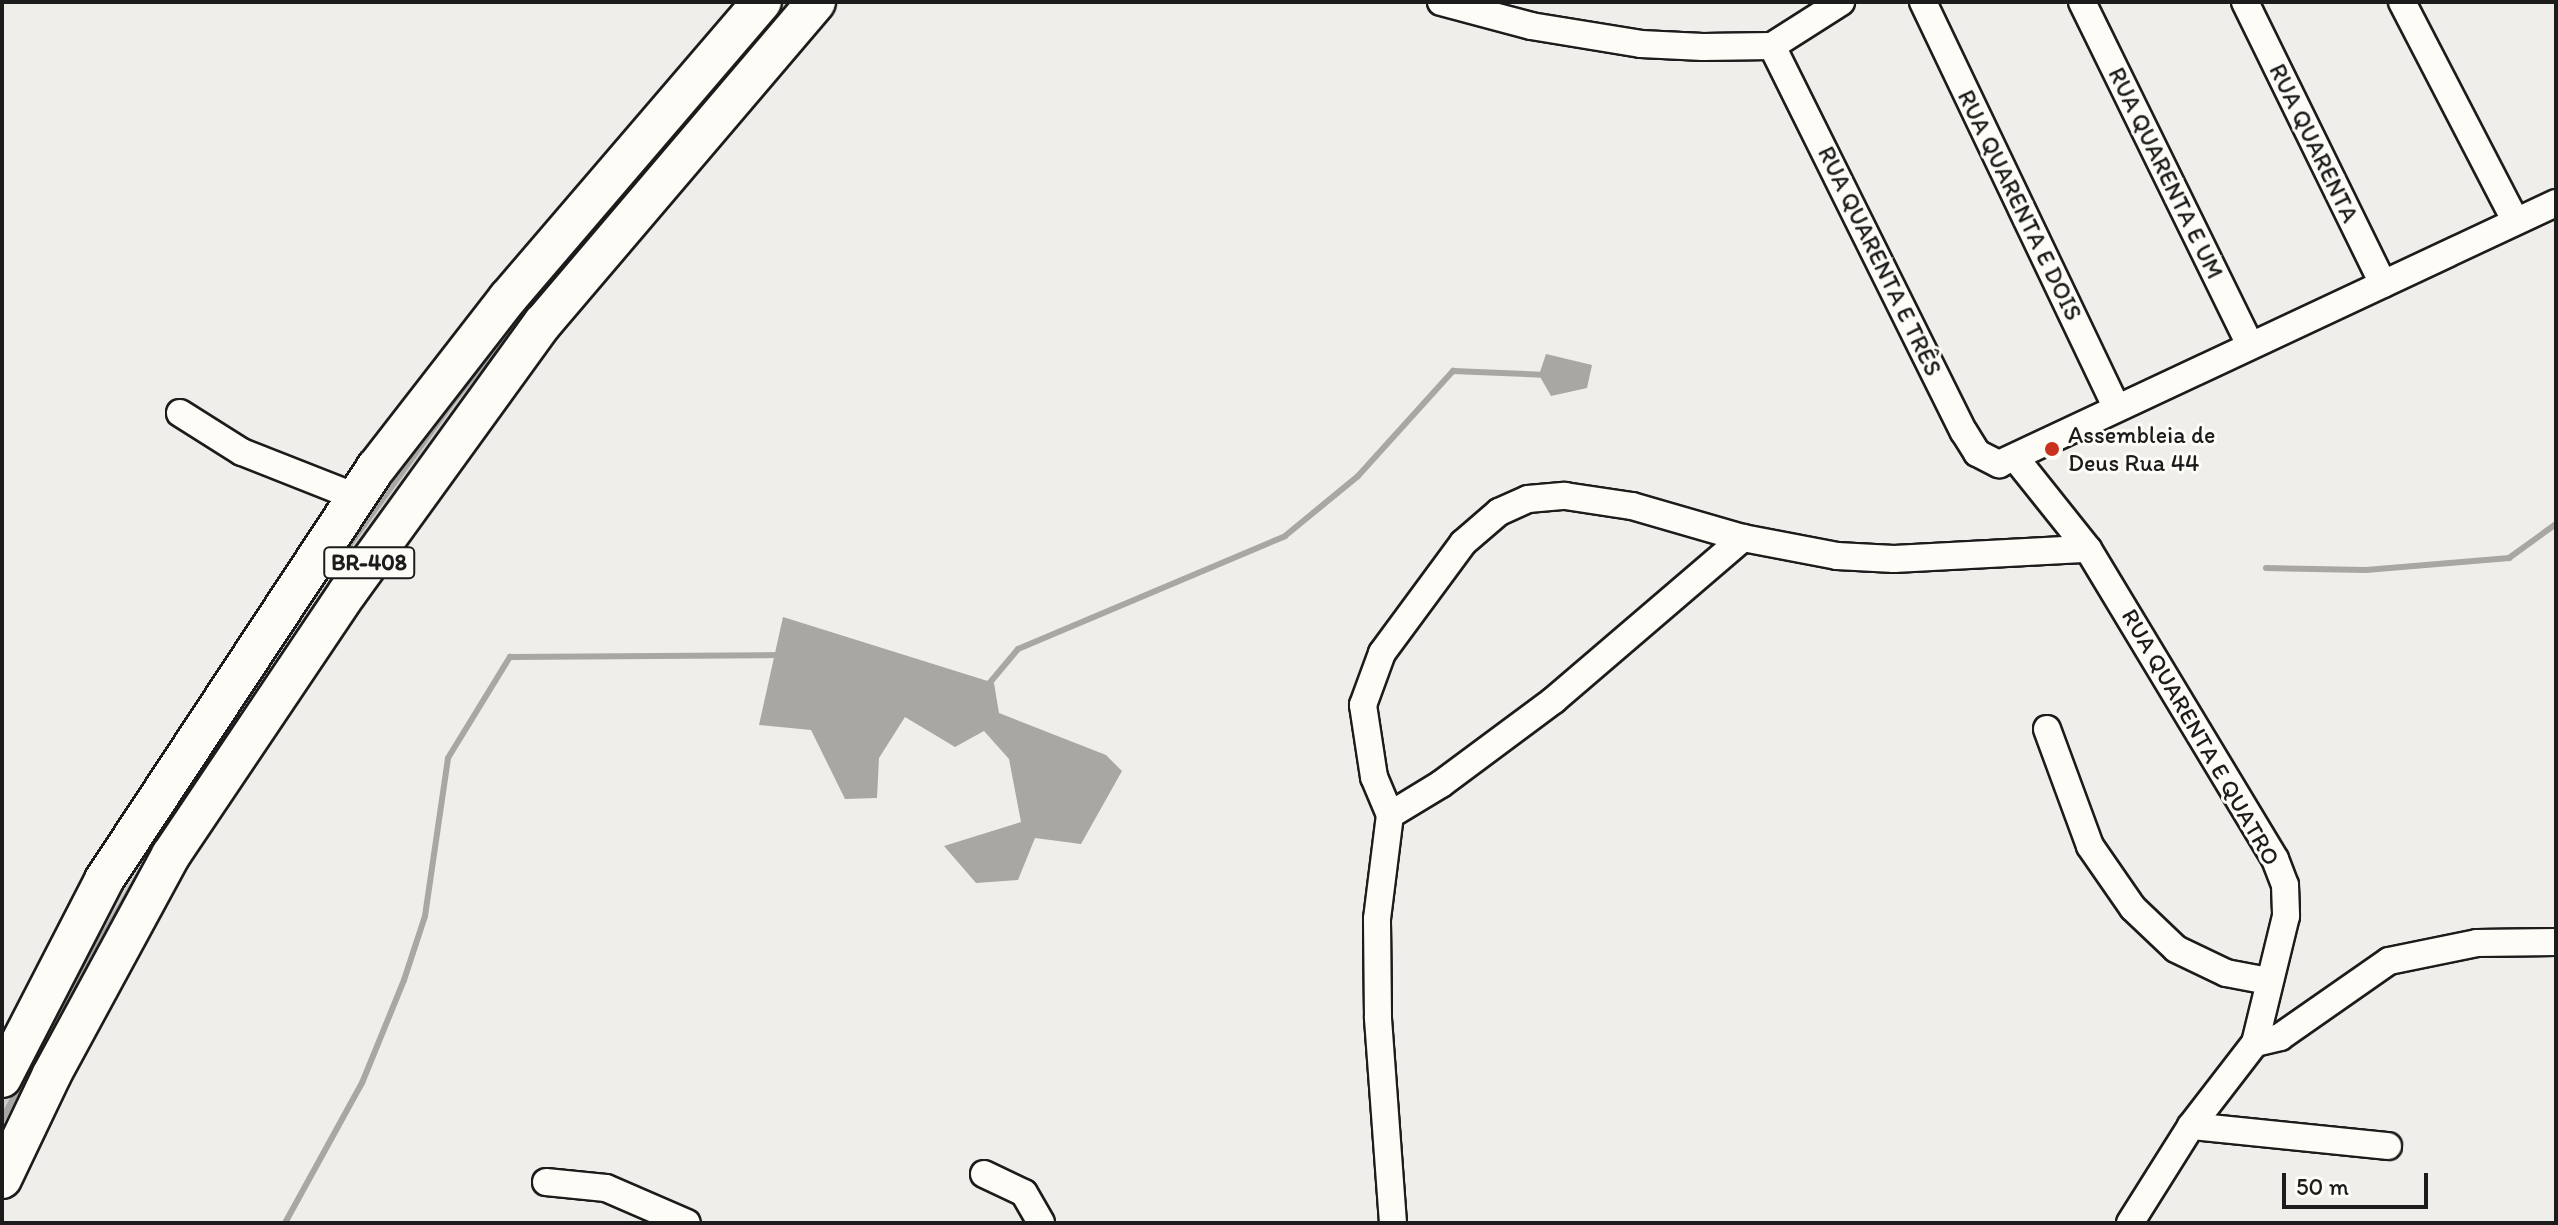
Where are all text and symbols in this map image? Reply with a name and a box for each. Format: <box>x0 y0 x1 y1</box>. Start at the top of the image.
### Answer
street label: RUA QUARENTA <box>2263 60 2365 226</box>
street label: RUA QUARENTA E UM <box>2103 63 2229 283</box>
street label: RUA QUARENTA E DOIS <box>1953 87 2087 323</box>
street label: RUA QUARENTA E TRÊS <box>1812 142 1948 380</box>
place label: Assembleia de Deus Rua 44 <box>2068 421 2216 477</box>
marker: Assembleia de Deus Rua 44 <box>2043 440 2061 458</box>
road number: BR-408 <box>323 545 415 581</box>
street label: RUA QUARENTA E QUATRO <box>2116 604 2286 870</box>
scale bar <box>2286 1157 2432 1207</box>
text: 50 m <box>2296 1172 2349 1201</box>

